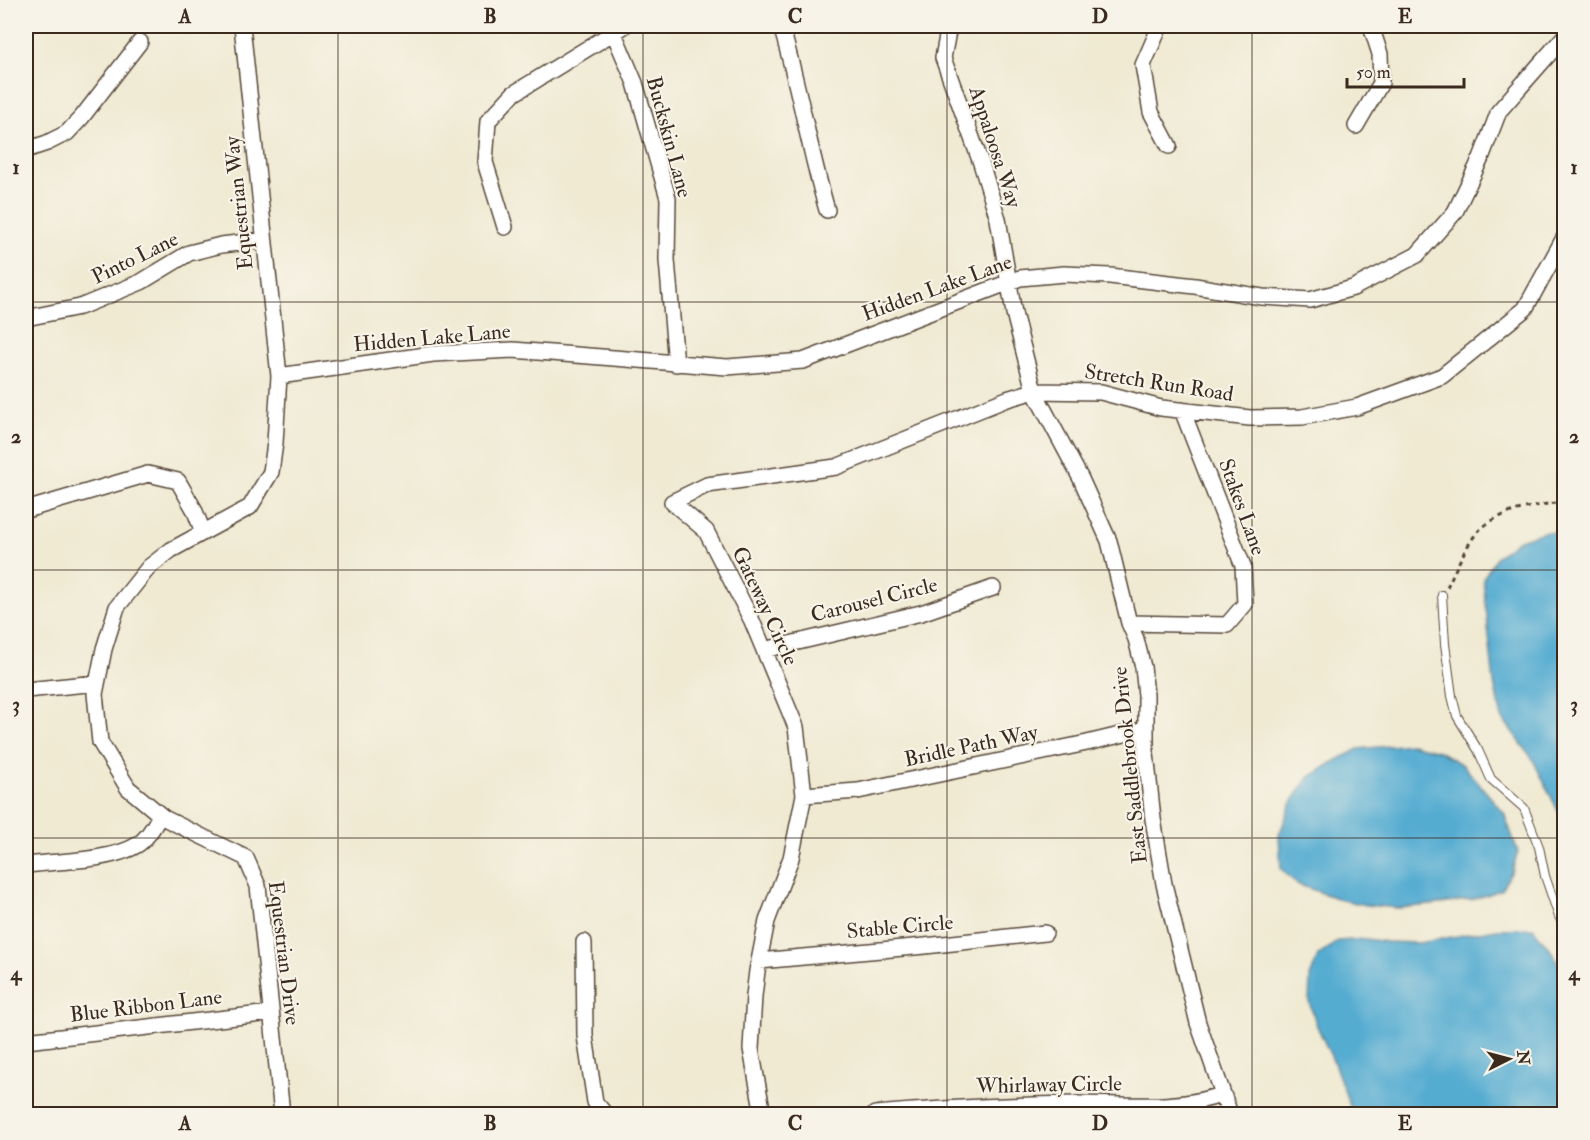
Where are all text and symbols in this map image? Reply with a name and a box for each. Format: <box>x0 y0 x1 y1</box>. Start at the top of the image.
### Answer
text: A <box>178 4 192 29</box>
text: B <box>483 4 497 29</box>
text: C <box>788 4 802 29</box>
text: D <box>1092 4 1108 29</box>
text: E <box>1398 4 1413 29</box>
scale bar <box>1347 51 1464 89</box>
text: 50 m <box>1356 61 1391 84</box>
street label: Buckskin Lane <box>640 73 698 201</box>
street label: Appaloosa Way <box>962 82 1028 212</box>
street label: Equestrian Way <box>218 134 259 271</box>
text: 1 <box>12 155 20 180</box>
text: 1 <box>1570 155 1578 180</box>
street label: Pinto Lane <box>87 225 183 291</box>
street label: Hidden Lake Lane <box>858 248 1016 328</box>
street label: Hidden Lake Lane <box>352 318 512 358</box>
street label: Stretch Run Road <box>1083 358 1236 408</box>
text: 2 <box>11 424 21 449</box>
text: 2 <box>1569 424 1579 449</box>
street label: Stakes Lane <box>1212 455 1272 559</box>
street label: Gateway Circle <box>726 542 804 670</box>
street label: Carousel Circle <box>808 571 940 629</box>
street label: East Saddlebrook Drive <box>1106 665 1154 865</box>
text: 3 <box>12 692 20 717</box>
text: 3 <box>1570 692 1578 717</box>
street label: Bridle Path Way <box>902 719 1041 773</box>
street label: Equestrian Drive <box>262 879 306 1027</box>
street label: Stable Circle <box>846 909 955 945</box>
text: 4 <box>10 961 23 986</box>
text: 4 <box>1568 961 1581 986</box>
street label: Blue Ribbon Lane <box>68 983 224 1029</box>
north arrow <box>1479 1029 1539 1089</box>
text: N <box>1512 1048 1534 1066</box>
street label: Whirlaway Circle <box>975 1070 1122 1100</box>
text: A <box>178 1111 192 1136</box>
text: B <box>483 1111 497 1136</box>
text: C <box>788 1111 802 1136</box>
text: D <box>1092 1111 1108 1136</box>
text: E <box>1398 1111 1413 1136</box>

